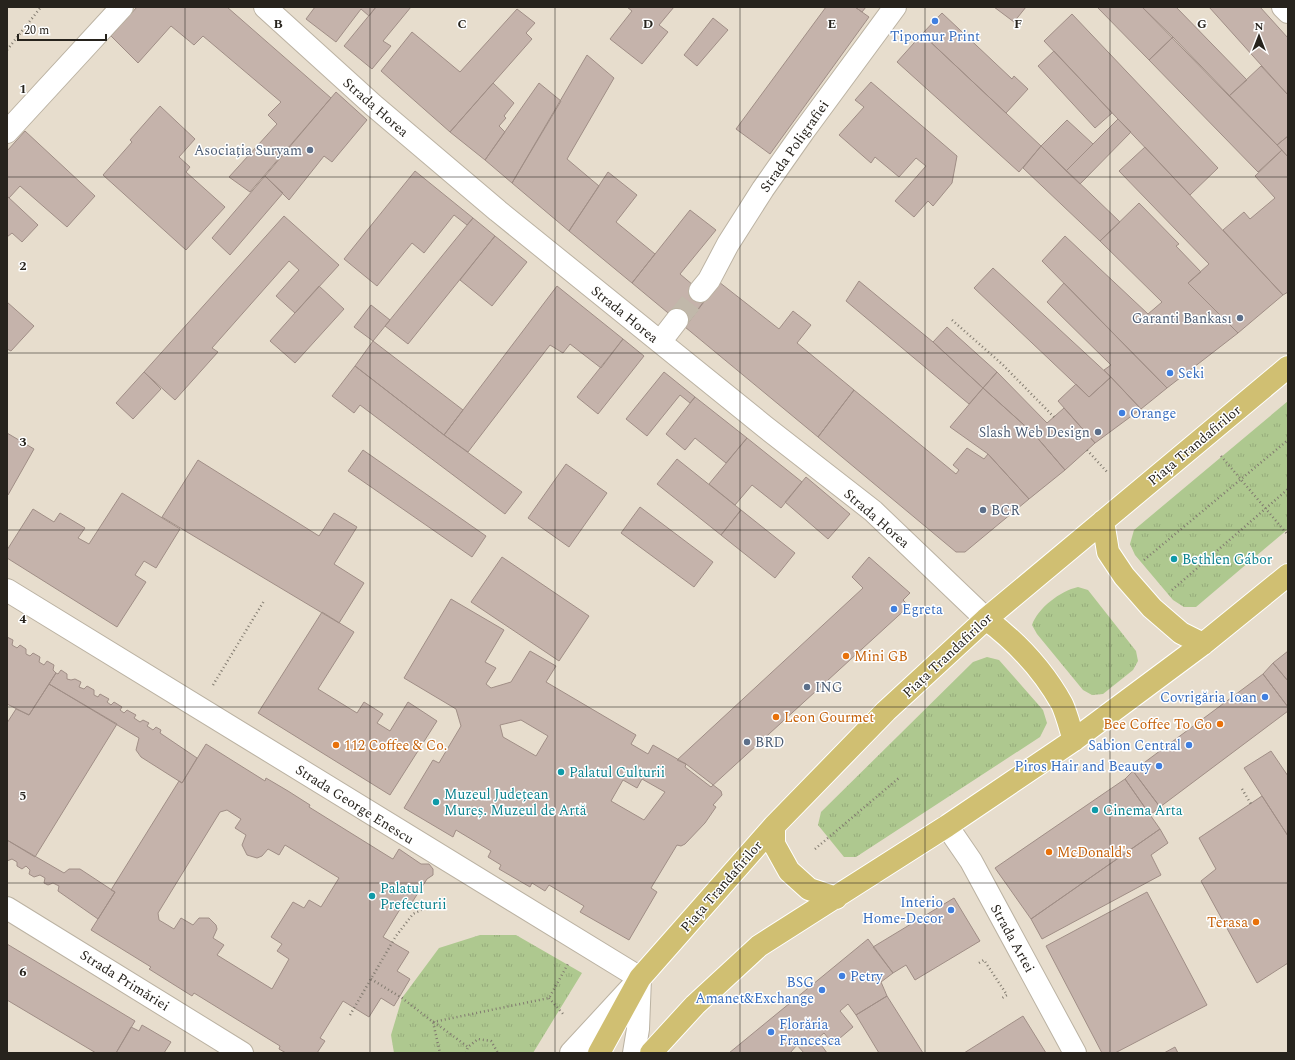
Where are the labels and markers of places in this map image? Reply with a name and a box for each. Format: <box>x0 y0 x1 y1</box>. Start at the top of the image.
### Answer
marker: Tipomur Print <box>930 16 940 26</box>
place label: Tipomur Print <box>890 26 980 47</box>
place label: Asociația Suryam <box>194 140 302 161</box>
marker: Asociația Suryam <box>305 145 315 155</box>
place label: Garanti Bankası <box>1132 308 1232 329</box>
marker: Garanti Bankası <box>1235 313 1245 323</box>
place label: Seki <box>1178 363 1204 384</box>
marker: Seki <box>1165 368 1175 378</box>
place label: Orange <box>1130 403 1176 424</box>
marker: Orange <box>1117 408 1127 418</box>
place label: Slash Web Design <box>979 422 1090 443</box>
marker: Slash Web Design <box>1093 427 1103 437</box>
place label: BCR <box>991 500 1020 521</box>
marker: BCR <box>978 505 988 515</box>
place label: Bethlen Gábor <box>1182 549 1273 570</box>
marker: Bethlen Gábor <box>1169 554 1179 564</box>
place label: Egreta <box>902 599 943 620</box>
marker: Egreta <box>889 604 899 614</box>
place label: Mini GB <box>854 646 908 667</box>
marker: Mini GB <box>841 651 851 661</box>
place label: ING <box>815 677 843 698</box>
marker: ING <box>802 682 812 692</box>
place label: Covrigăria Ioan <box>1160 687 1257 708</box>
marker: Covrigăria Ioan <box>1260 692 1270 702</box>
place label: Leon Gourmet <box>784 707 874 728</box>
marker: Leon Gourmet <box>771 712 781 722</box>
place label: Bee Coffee To Go <box>1103 714 1212 735</box>
marker: Bee Coffee To Go <box>1215 719 1225 729</box>
place label: BRD <box>755 732 784 753</box>
place label: 112 Coffee & Co. <box>344 735 447 756</box>
place label: Sabion Central <box>1088 735 1181 756</box>
marker: BRD <box>742 737 752 747</box>
marker: 112 Coffee & Co. <box>331 740 341 750</box>
marker: Sabion Central <box>1184 740 1194 750</box>
place label: Piros Hair and Beauty <box>1015 756 1152 777</box>
marker: Piros Hair and Beauty <box>1154 761 1164 771</box>
place label: Palatul Culturii <box>569 762 665 783</box>
marker: Palatul Culturii <box>556 767 566 777</box>
place label: Muzeul Județean Mureș. Muzeul de Artă <box>444 784 587 821</box>
marker: Muzeul Județean Mureș. Muzeul de Artă <box>431 797 441 807</box>
place label: Cinema Arta <box>1103 800 1183 821</box>
marker: Cinema Arta <box>1090 805 1100 815</box>
place label: McDonald's <box>1057 842 1132 863</box>
marker: McDonald's <box>1044 847 1054 857</box>
place label: Palatul Prefecturii <box>380 878 447 915</box>
marker: Palatul Prefecturii <box>367 891 377 901</box>
place label: Interio Home-Decor <box>862 892 943 929</box>
marker: Interio Home-Decor <box>946 905 956 915</box>
place label: Terasa <box>1207 912 1248 933</box>
marker: Terasa <box>1251 917 1261 927</box>
place label: Petry <box>850 966 884 987</box>
marker: Petry <box>837 971 847 981</box>
place label: BSG Amanet&Exchange <box>695 972 814 1009</box>
marker: BSG Amanet&Exchange <box>817 985 827 995</box>
place label: Florăria Francesca <box>779 1014 841 1051</box>
marker: Florăria Francesca <box>766 1027 776 1037</box>

